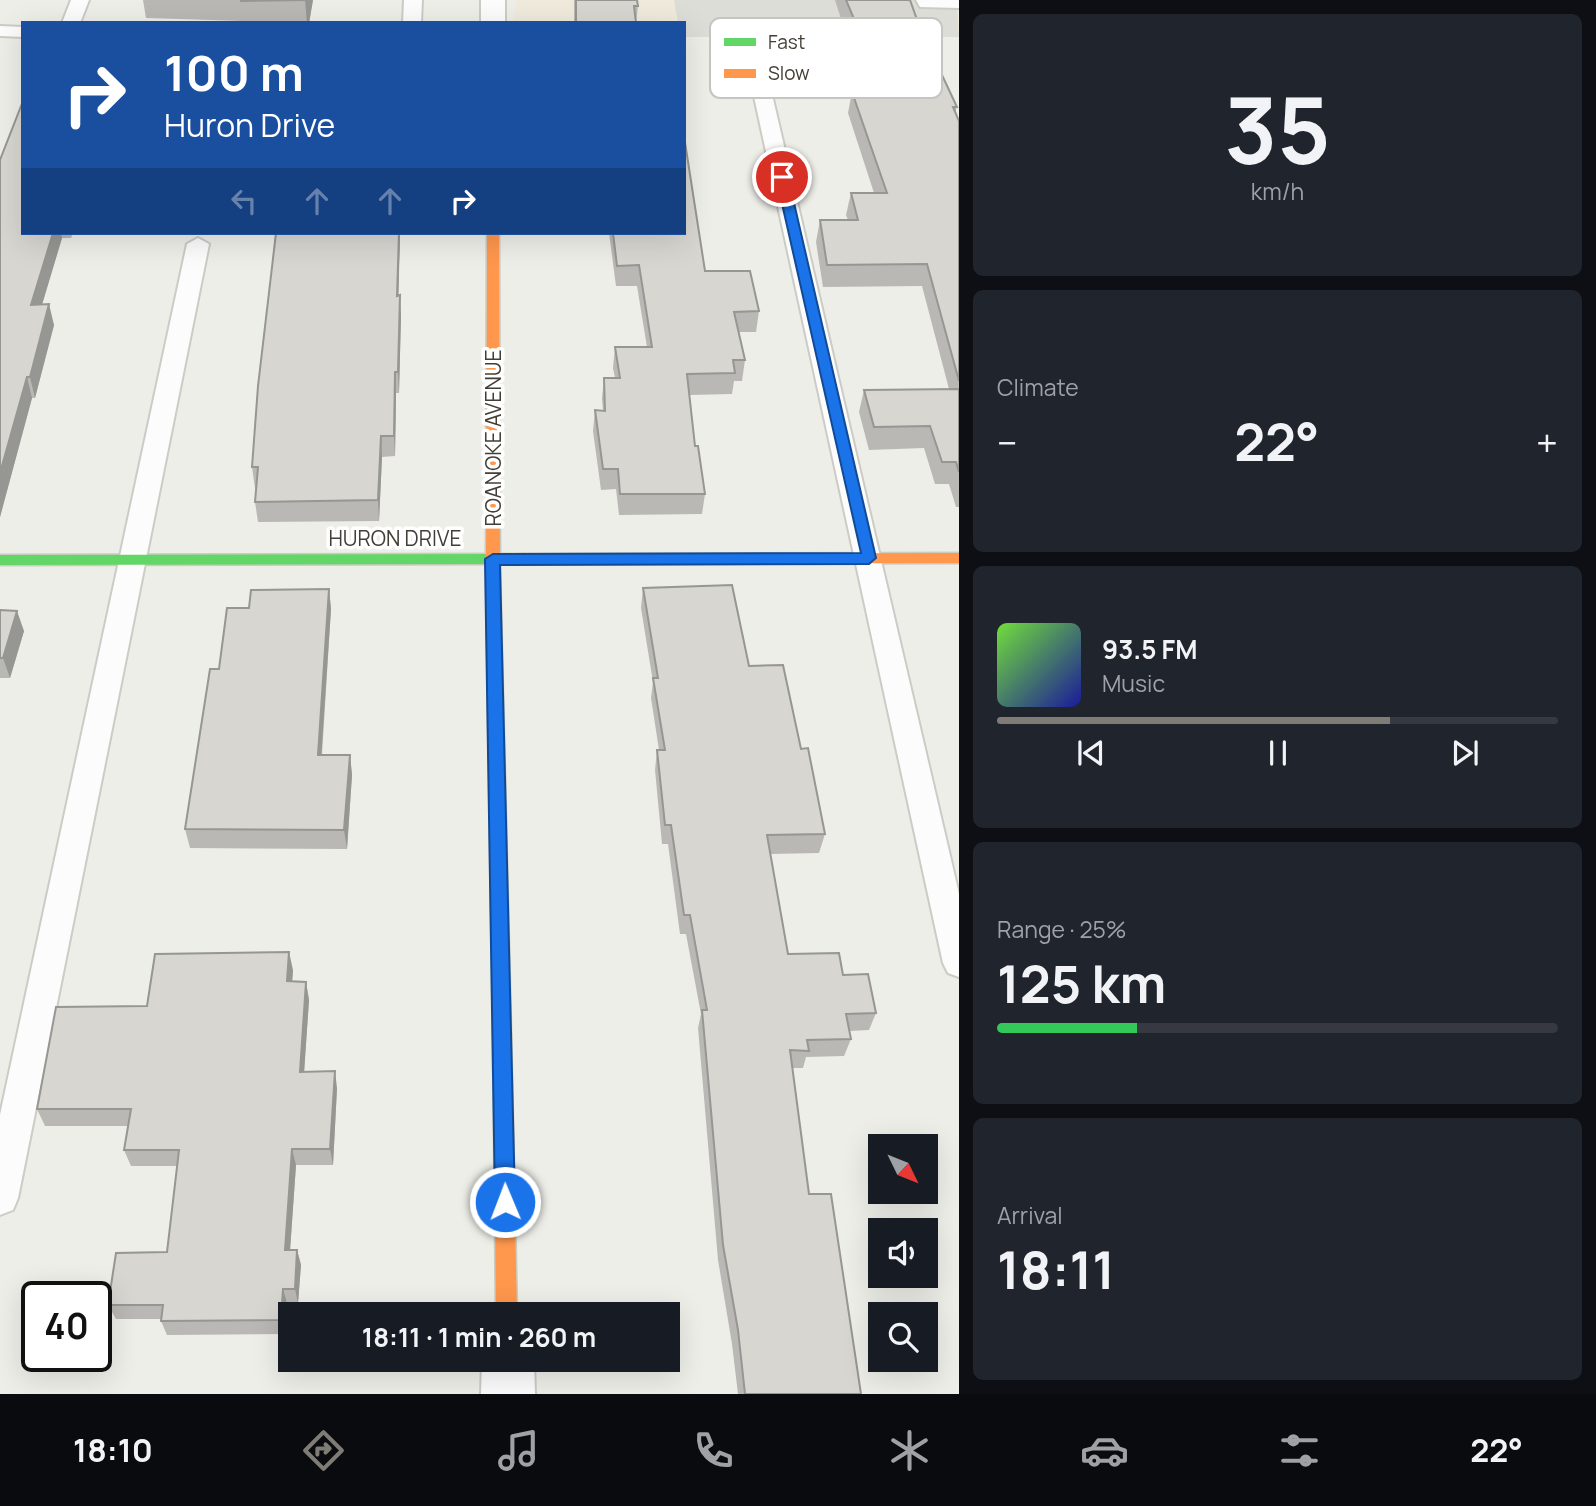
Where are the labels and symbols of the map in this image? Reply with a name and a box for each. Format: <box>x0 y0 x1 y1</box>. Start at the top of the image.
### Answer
legend <box>710 18 942 98</box>
text: Fast <box>768 29 805 55</box>
text: Slow <box>768 60 810 86</box>
pin <box>752 147 812 207</box>
street label: ROANOKE AVENUE <box>479 349 507 527</box>
street label: HURON DRIVE <box>328 524 462 552</box>
north arrow <box>868 1134 938 1204</box>
position arrow <box>468 1165 542 1239</box>
speed limit sign: 40 <box>21 1281 112 1372</box>

